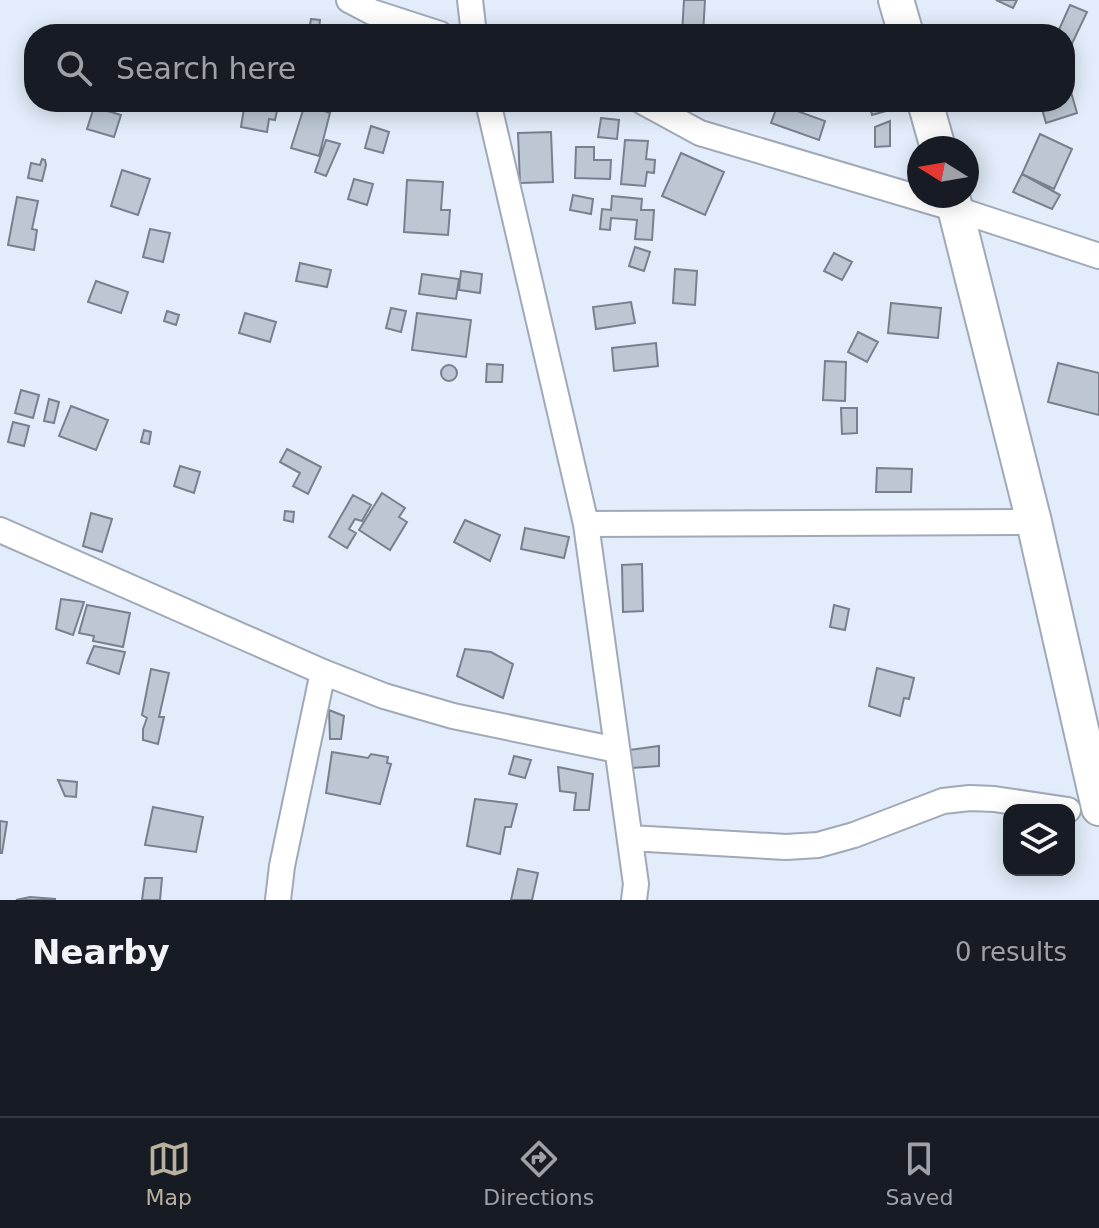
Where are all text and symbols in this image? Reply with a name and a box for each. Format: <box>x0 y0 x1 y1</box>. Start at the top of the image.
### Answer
search box <box>24 24 1075 112</box>
icon: search <box>52 46 96 90</box>
text: Search here <box>116 51 296 86</box>
north arrow <box>907 136 979 208</box>
map controls <box>1003 804 1075 876</box>
button: layers <box>1003 804 1075 876</box>
text: Nearby <box>32 932 170 972</box>
text: 0 results <box>955 937 1067 967</box>
tab: Map <box>146 1137 192 1210</box>
tab: Directions <box>483 1137 594 1210</box>
tab: Saved <box>885 1137 953 1210</box>

